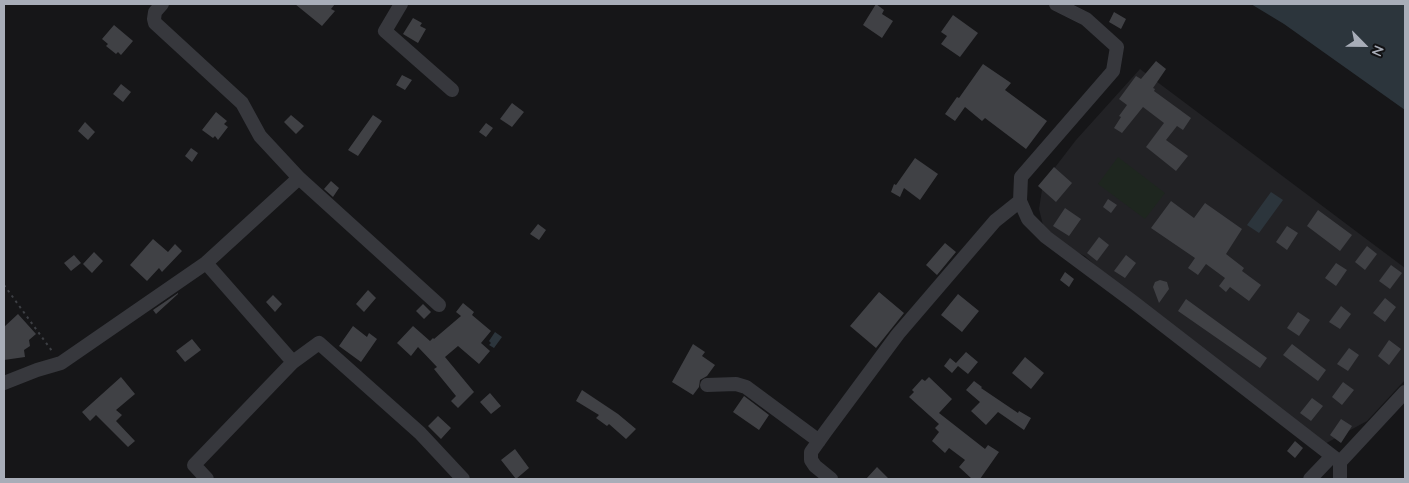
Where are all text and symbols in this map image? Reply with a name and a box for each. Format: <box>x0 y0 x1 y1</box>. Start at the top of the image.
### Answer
north arrow <box>1339 20 1389 70</box>
text: N <box>1368 43 1388 59</box>

